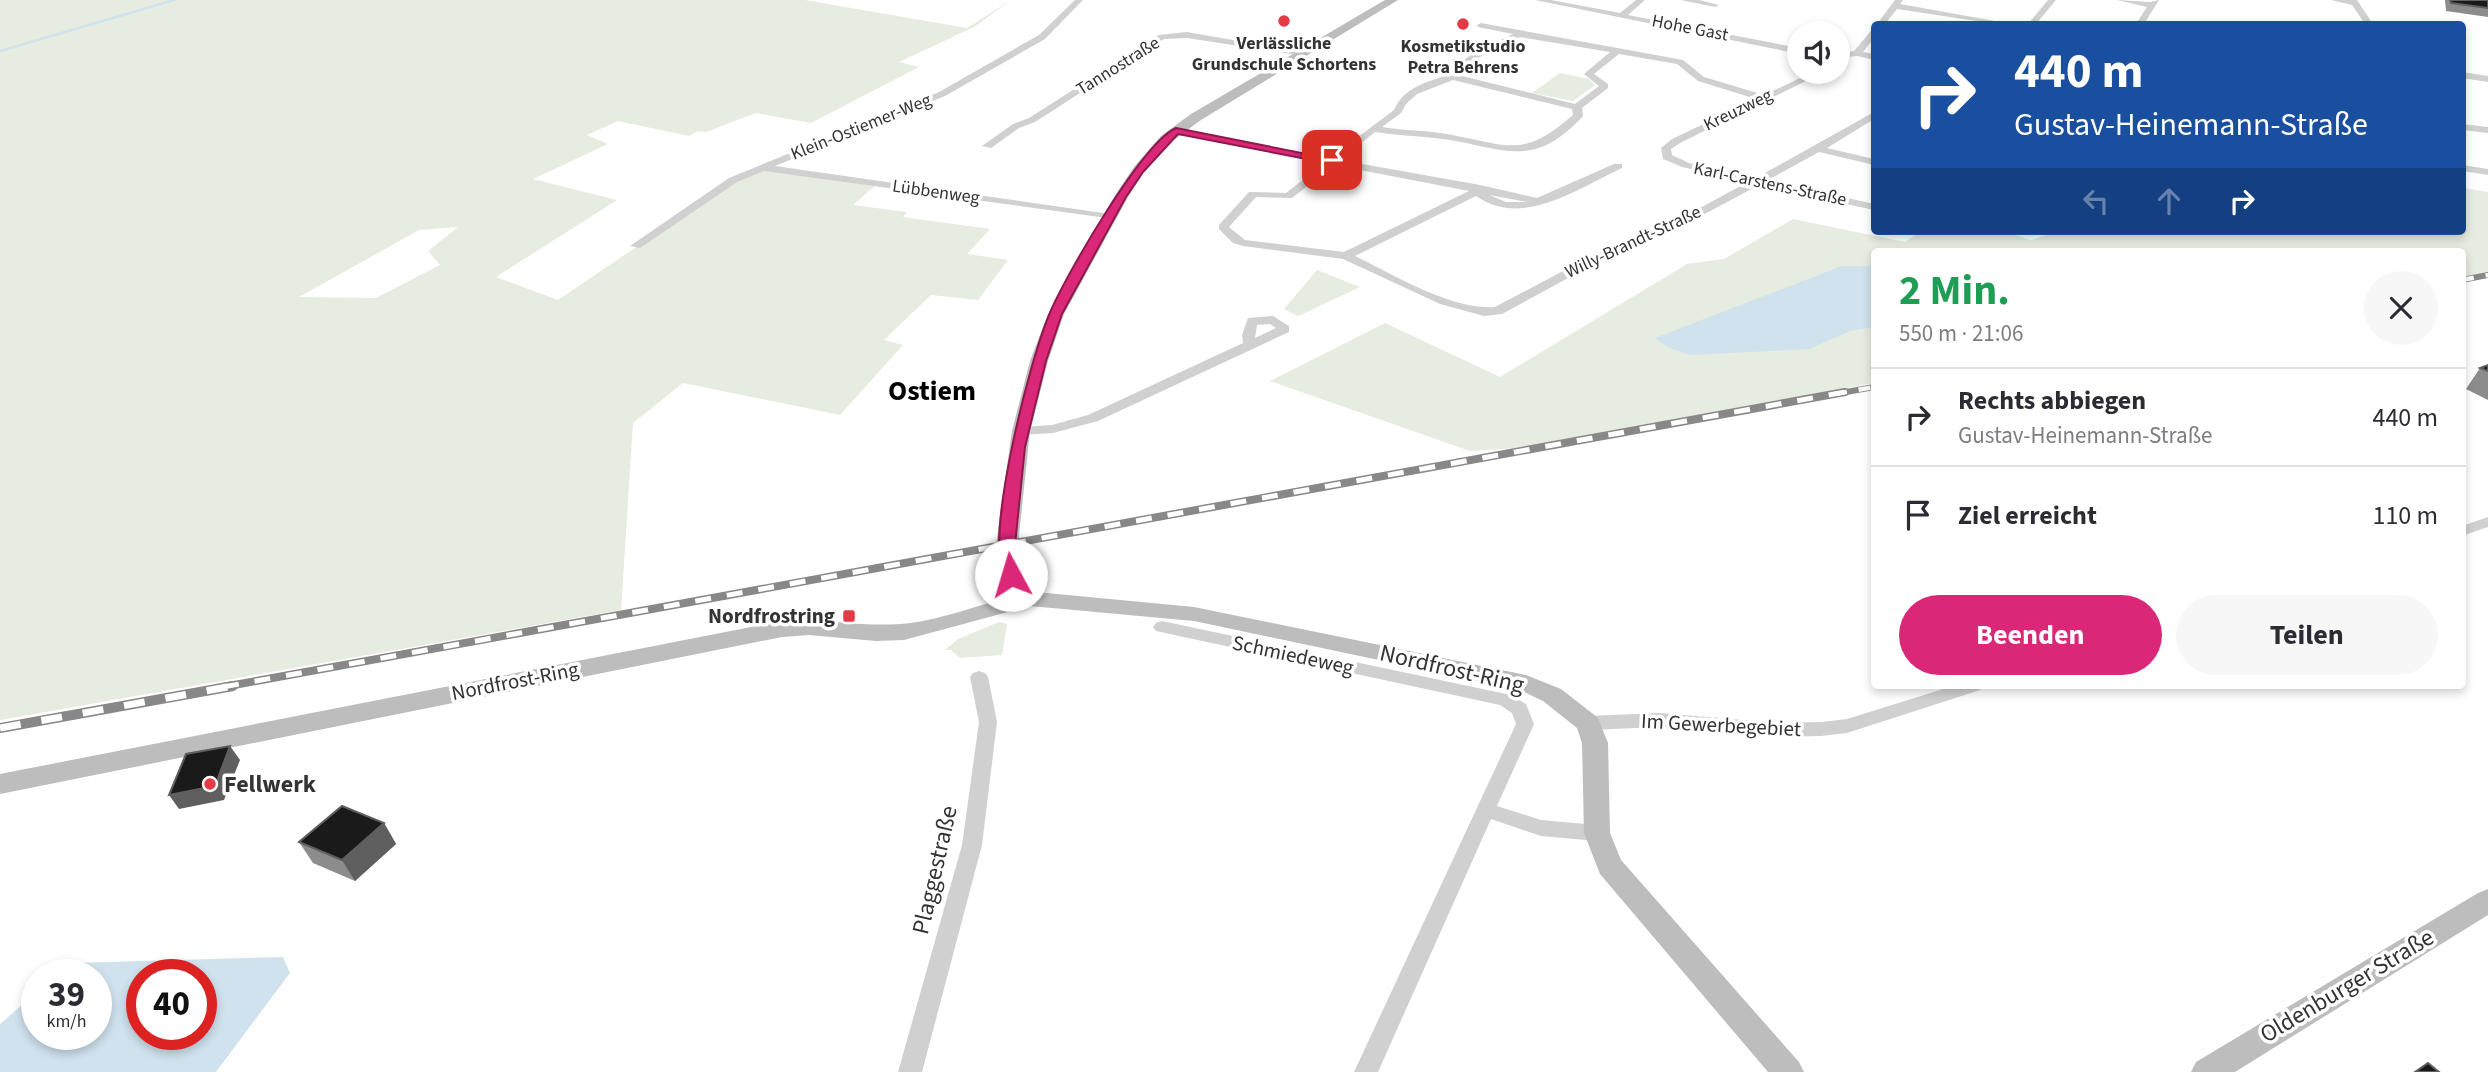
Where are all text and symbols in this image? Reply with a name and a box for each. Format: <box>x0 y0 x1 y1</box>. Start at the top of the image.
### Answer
street label: Hohe Gast <box>1650 8 1730 48</box>
marker: Verlässliche Grundschule Schortens <box>1276 13 1292 29</box>
marker: Kosmetikstudio Petra Behrens <box>1455 16 1471 32</box>
map controls <box>1787 21 1850 84</box>
button: sound <box>1787 21 1850 84</box>
street label: Tannostraße <box>1071 30 1165 102</box>
place label: Verlässliche Grundschule Schortens <box>1192 31 1376 77</box>
place label: Kosmetikstudio Petra Behrens <box>1401 34 1525 80</box>
text: 440 m <box>2014 37 2143 107</box>
icon: right <box>1899 49 1990 140</box>
street label: Kreuzweg <box>1699 83 1777 137</box>
street label: Klein-Ostiemer-Weg <box>787 87 935 167</box>
text: Gustav-Heinemann-Straße <box>2014 102 2368 148</box>
pin <box>1302 130 1362 190</box>
icon: arrive <box>1313 141 1351 179</box>
street label: Karl-Carstens-Straße <box>1691 156 1849 212</box>
street label: Lübbenweg <box>891 174 981 210</box>
icon: left <box>2077 182 2115 220</box>
icon: ahead <box>2150 182 2188 220</box>
icon: right <box>2223 182 2261 220</box>
street label: Willy-Brandt-Straße <box>1561 199 1705 284</box>
text: 2 Min. <box>1899 261 2010 321</box>
button: close <box>2364 271 2438 345</box>
text: 550 m · 21:06 <box>1899 317 2023 350</box>
district label: Ostiem <box>888 371 976 411</box>
text: Rechts abbiegen <box>1958 382 2146 419</box>
icon: right <box>1899 398 1937 436</box>
text: 440 m <box>2372 399 2438 436</box>
text: Gustav-Heinemann-Straße <box>1958 419 2212 452</box>
icon: arrive <box>1899 496 1937 534</box>
text: Ziel erreicht <box>1958 497 2097 534</box>
text: 110 m <box>2372 497 2438 534</box>
position arrow <box>974 538 1048 612</box>
button: Beenden <box>1899 595 2162 675</box>
button: Teilen <box>2176 595 2438 675</box>
place label: Nordfrostring <box>708 601 835 631</box>
marker: Nordfrostring <box>841 608 857 624</box>
street label: Schmiedeweg <box>1230 628 1357 683</box>
street label: Nordfrost-Ring <box>1376 635 1528 703</box>
street label: Nordfrost-Ring <box>449 654 582 708</box>
street label: Im Gewerbegebiet <box>1640 706 1802 744</box>
place label: Fellwerk <box>224 767 317 802</box>
marker: Fellwerk <box>202 776 218 792</box>
street label: Plaggestraße <box>903 802 967 938</box>
street label: Oldenburger Straße <box>2253 920 2441 1052</box>
speed limit sign: 40 <box>126 959 217 1050</box>
text: 39 <box>48 970 85 1020</box>
text: km/h <box>47 1009 86 1034</box>

